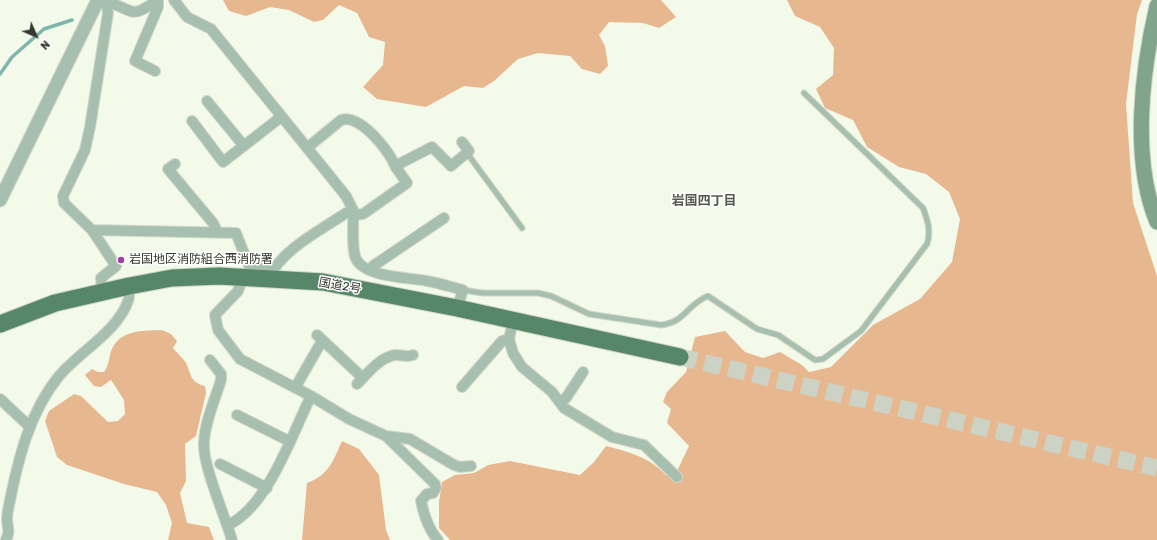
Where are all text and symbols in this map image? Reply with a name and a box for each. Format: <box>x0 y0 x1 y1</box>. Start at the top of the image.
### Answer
north arrow <box>16 16 56 56</box>
text: N <box>37 37 52 52</box>
district label: 岩国四丁目 <box>672 193 736 209</box>
place label: 岩国地区消防組合西消防署 <box>129 253 273 267</box>
marker: 岩国地区消防組合西消防署 <box>116 255 126 265</box>
street label: 国道2号 <box>318 275 362 297</box>

